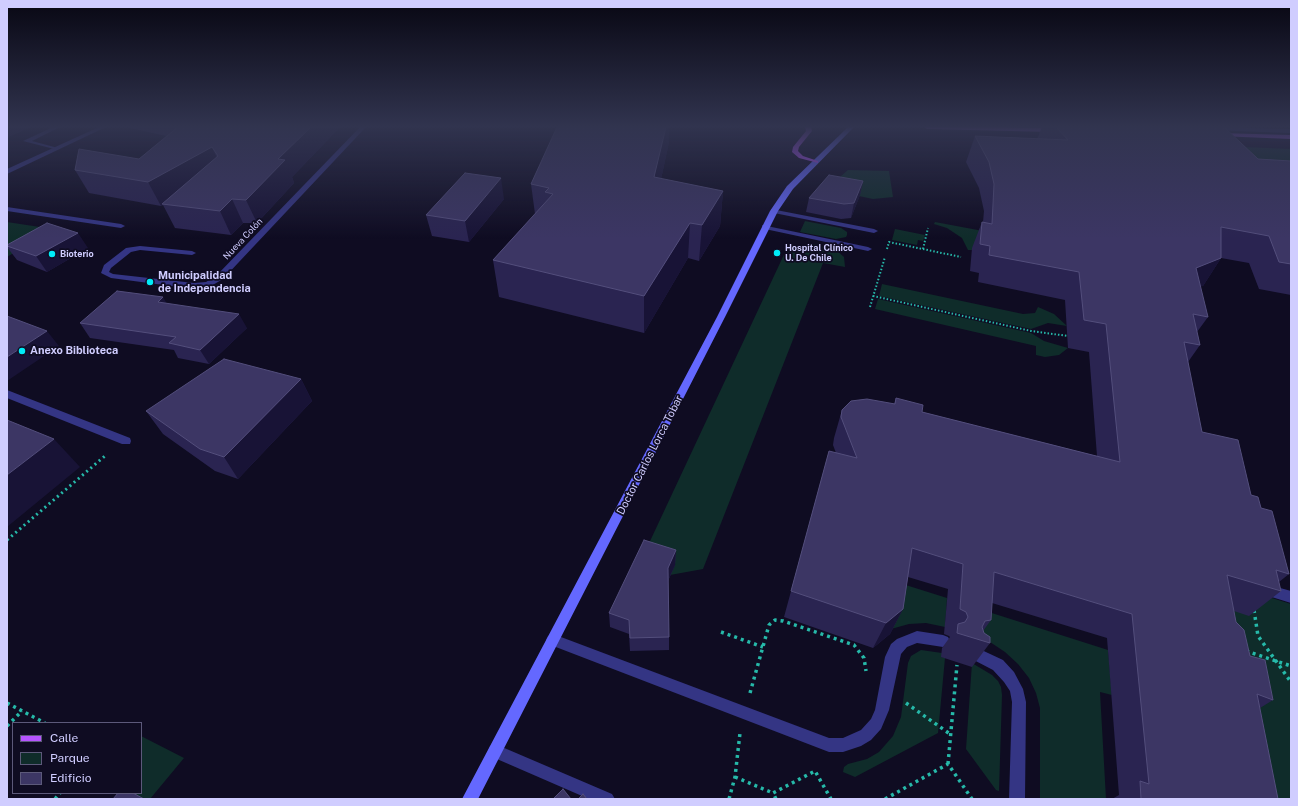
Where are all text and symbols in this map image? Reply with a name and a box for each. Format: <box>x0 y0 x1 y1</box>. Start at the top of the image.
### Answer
street label: Nueva Colón <box>221 216 265 262</box>
place label: Hospital Clínico U. De Chile <box>785 243 853 264</box>
marker: Hospital Clínico U. De Chile <box>772 248 782 258</box>
marker: Bioterio <box>47 249 57 259</box>
place label: Bioterio <box>60 249 94 259</box>
place label: Municipalidad de Independencia <box>158 269 251 295</box>
marker: Municipalidad de Independencia <box>145 277 155 287</box>
place label: Anexo Biblioteca <box>30 344 118 358</box>
marker: Anexo Biblioteca <box>17 346 27 356</box>
street label: Doctor Carlos Lorca Tobar <box>614 393 686 517</box>
legend <box>12 722 142 794</box>
text: Calle <box>50 731 78 745</box>
text: Parque <box>50 751 90 765</box>
text: Edificio <box>50 771 92 785</box>

